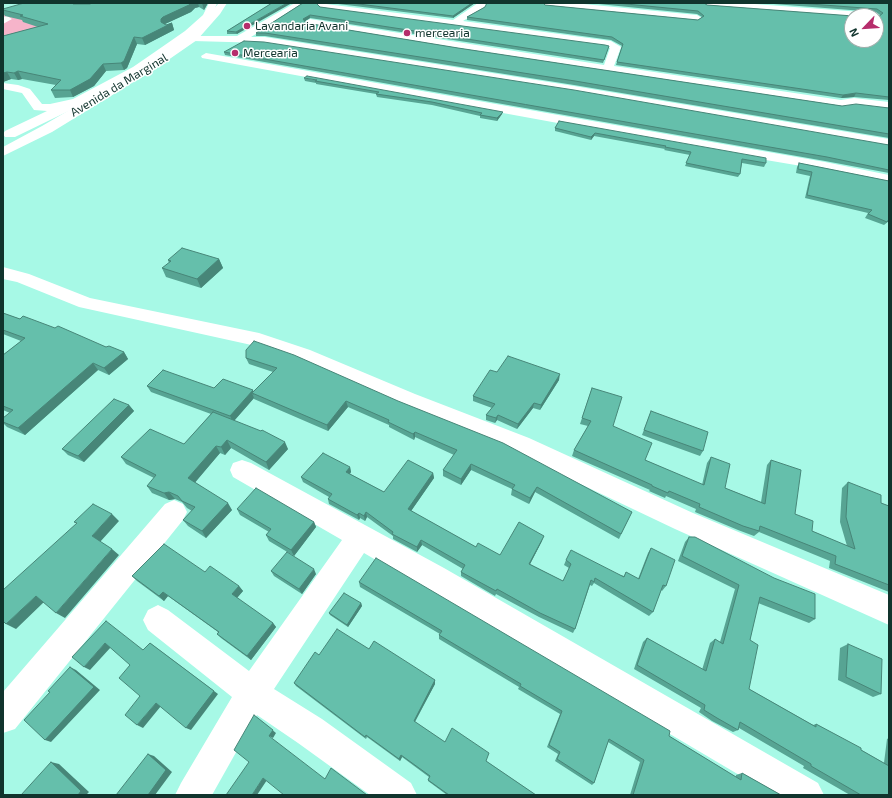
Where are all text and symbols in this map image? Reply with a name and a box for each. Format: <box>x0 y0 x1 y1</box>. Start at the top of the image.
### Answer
north arrow <box>844 8 884 48</box>
place label: Lavandaria Avani <box>255 19 348 33</box>
marker: Lavandaria Avani <box>242 21 252 31</box>
place label: mercearia <box>415 26 470 40</box>
text: N <box>846 27 861 39</box>
marker: mercearia <box>402 28 412 38</box>
place label: Mercearia <box>243 46 298 60</box>
marker: Mercearia <box>230 48 240 58</box>
street label: Avenida da Marginal <box>68 50 170 120</box>

